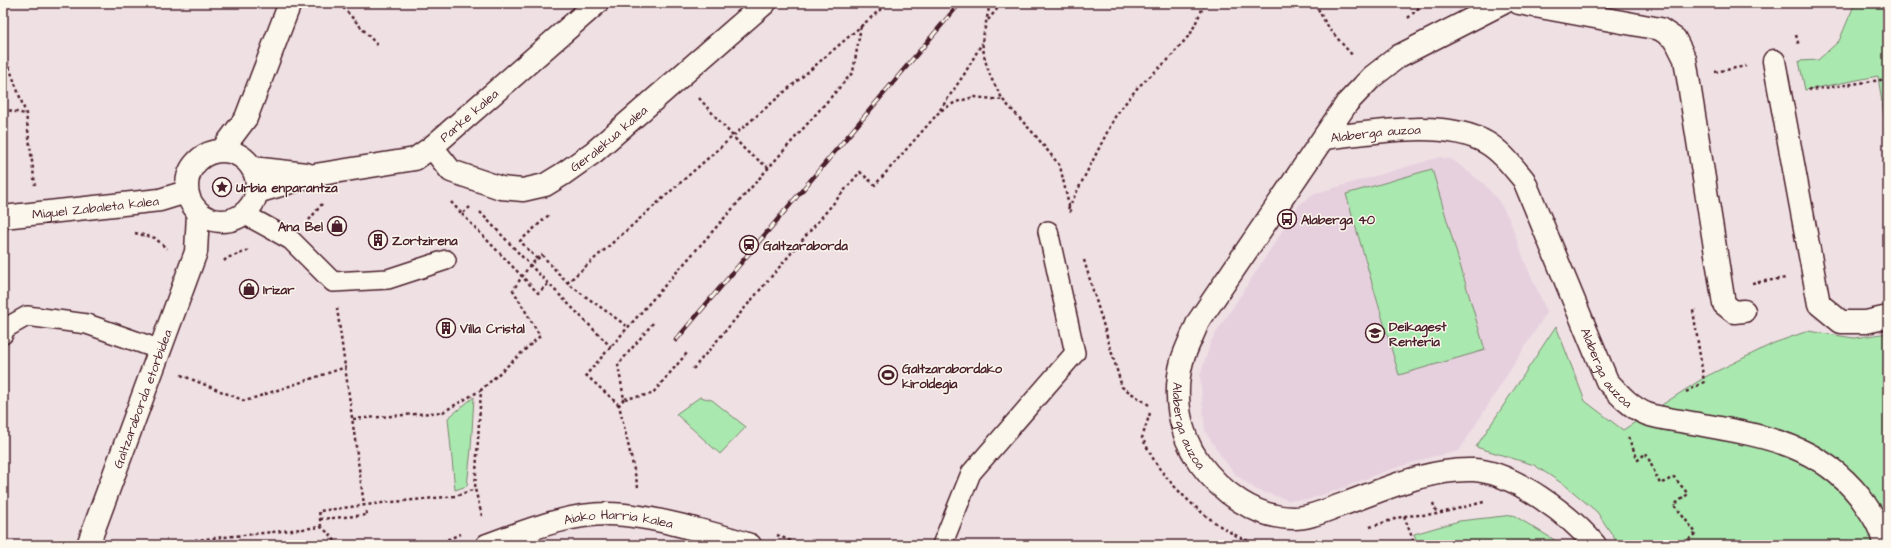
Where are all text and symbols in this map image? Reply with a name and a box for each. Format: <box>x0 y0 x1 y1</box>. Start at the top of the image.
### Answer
street label: Parke kalea <box>436 85 503 147</box>
street label: Geralekua kalea <box>566 101 652 176</box>
street label: Alaberga auzoa <box>1329 121 1421 147</box>
place icon: Urbia enparantza <box>211 176 233 198</box>
place label: Urbia enparantza <box>235 179 338 198</box>
street label: Miguel Zabaleta kalea <box>31 192 160 224</box>
bus stop icon: Alaberga 40 <box>1276 208 1298 230</box>
place label: Alaberga 40 <box>1301 211 1376 231</box>
shop icon: Ana Bel <box>326 215 348 237</box>
place label: Ana Bel <box>278 218 323 236</box>
building icon: Zortzirena <box>367 229 389 251</box>
place label: Zortzirena <box>392 232 458 250</box>
station icon: Galtzaraborda <box>738 234 760 256</box>
place label: Galtzaraborda <box>763 237 848 255</box>
shop icon: Irizar <box>238 278 260 300</box>
place label: Irizar <box>263 281 295 299</box>
building icon: Villa Cristal <box>435 317 457 339</box>
place label: Deikagest Renteria <box>1389 318 1447 351</box>
place label: Villa Cristal <box>459 320 525 338</box>
school or university icon: Deikagest Renteria <box>1364 322 1386 344</box>
street label: Alaberga auzoa <box>1576 325 1636 413</box>
street label: Galtzaraborda etorbidea <box>109 327 177 471</box>
place label: Galtzarabordako kiroldegia <box>902 360 1003 395</box>
sports icon: Galtzarabordako kiroldegia <box>877 364 899 386</box>
street label: Alaberga auzoa <box>1168 382 1210 474</box>
street label: Aiako Harria kalea <box>562 506 675 533</box>

